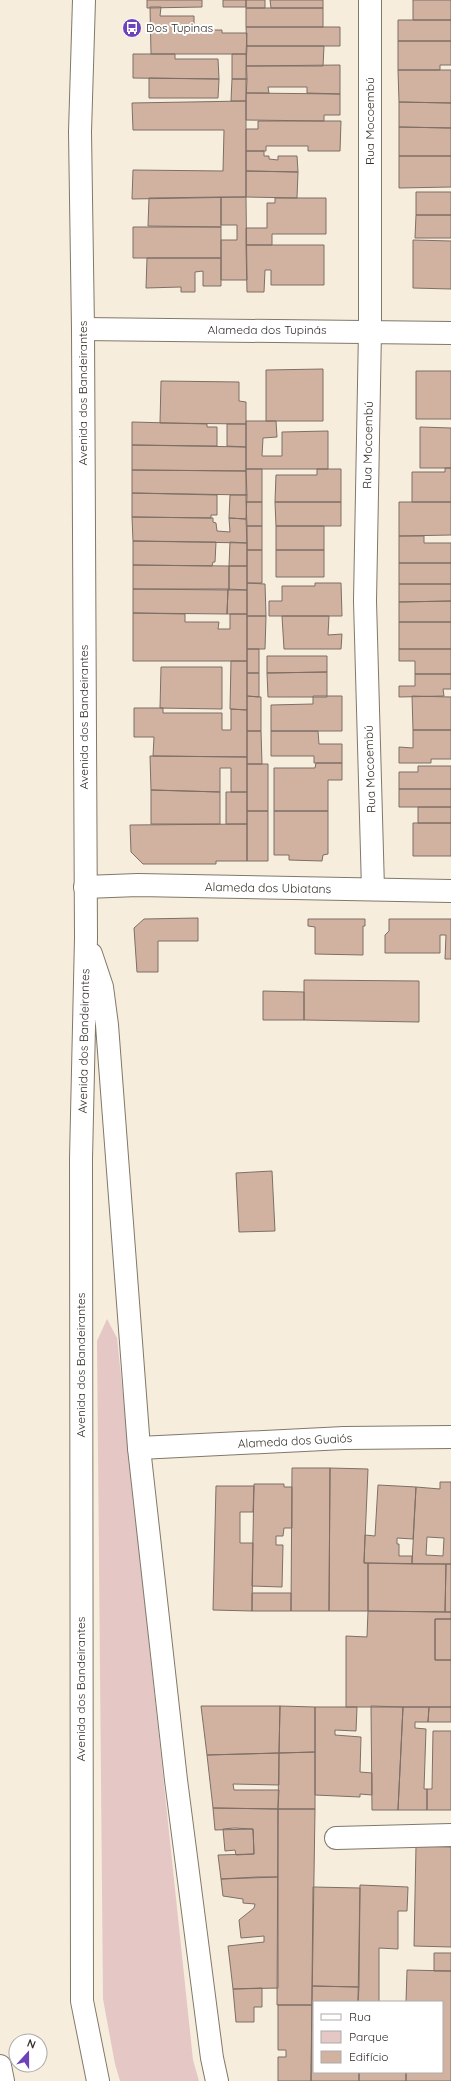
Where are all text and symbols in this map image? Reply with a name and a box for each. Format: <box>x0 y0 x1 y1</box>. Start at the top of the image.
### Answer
bus stop icon: Dos Tupinas <box>121 17 143 39</box>
place label: Dos Tupinas <box>146 20 214 35</box>
street label: Rua Mocoembú <box>362 77 377 165</box>
street label: Avenida dos Bandeirantes <box>75 320 90 466</box>
street label: Alameda dos Tupinás <box>207 322 327 337</box>
street label: Rua Mocoembú <box>359 401 376 489</box>
street label: Avenida dos Bandeirantes <box>76 644 91 790</box>
street label: Rua Mocoembú <box>360 725 379 813</box>
street label: Alameda dos Ubiatans <box>205 879 332 896</box>
street label: Avenida dos Bandeirantes <box>75 968 92 1114</box>
street label: Avenida dos Bandeirantes <box>73 1292 88 1438</box>
street label: Alameda dos Guaiós <box>237 1430 353 1451</box>
street label: Avenida dos Bandeirantes <box>73 1616 88 1762</box>
legend <box>313 2001 443 2073</box>
text: Rua <box>349 2009 371 2024</box>
text: Parque <box>349 2029 389 2044</box>
north arrow <box>8 2033 48 2073</box>
text: N <box>25 2036 38 2052</box>
text: Edifício <box>349 2049 389 2064</box>

